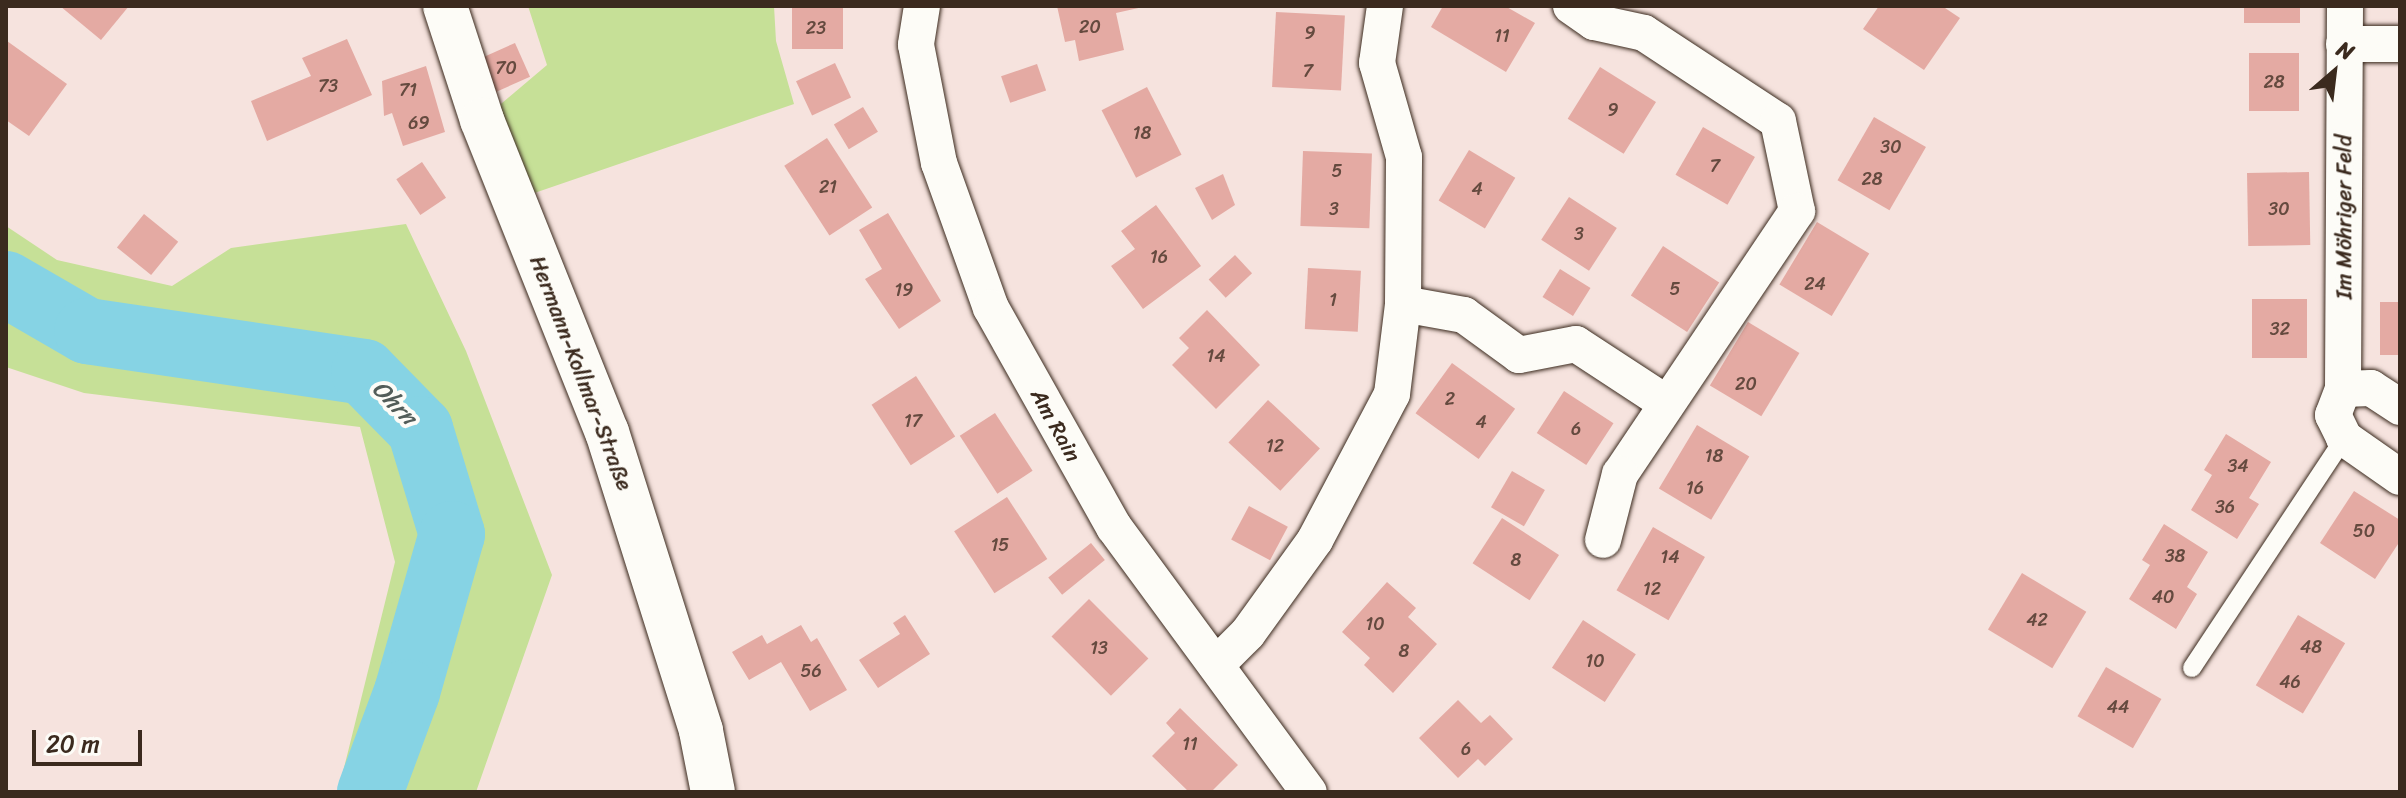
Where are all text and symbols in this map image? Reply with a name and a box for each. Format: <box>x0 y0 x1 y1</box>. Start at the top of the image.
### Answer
house number: 20 <box>1079 16 1101 38</box>
house number: 23 <box>806 17 826 39</box>
house number: 9 <box>1304 22 1316 44</box>
house number: 11 <box>1494 25 1510 47</box>
text: N <box>2330 30 2361 71</box>
north arrow <box>2294 32 2374 112</box>
house number: 70 <box>495 57 517 79</box>
house number: 7 <box>1303 60 1313 82</box>
house number: 28 <box>2263 71 2285 93</box>
house number: 73 <box>318 75 338 97</box>
house number: 71 <box>399 79 417 101</box>
house number: 9 <box>1607 99 1619 121</box>
house number: 69 <box>408 112 430 134</box>
house number: 18 <box>1133 122 1151 144</box>
street label: Im Möhriger Feld <box>2331 134 2357 300</box>
house number: 30 <box>1880 136 1902 158</box>
house number: 7 <box>1710 155 1720 177</box>
house number: 5 <box>1332 160 1342 182</box>
house number: 28 <box>1861 168 1883 190</box>
house number: 21 <box>819 176 837 198</box>
house number: 4 <box>1471 178 1483 200</box>
house number: 3 <box>1329 198 1339 220</box>
house number: 30 <box>2268 198 2290 220</box>
house number: 3 <box>1574 223 1584 245</box>
house number: 16 <box>1150 246 1168 268</box>
street label: Hermann-Kollmar-Straße <box>524 252 638 494</box>
house number: 24 <box>1804 273 1826 295</box>
house number: 5 <box>1670 278 1680 300</box>
house number: 19 <box>895 279 913 301</box>
house number: 1 <box>1329 289 1337 311</box>
house number: 32 <box>2270 318 2290 340</box>
house number: 14 <box>1207 345 1225 367</box>
house number: 20 <box>1735 373 1757 395</box>
water label: Ohrn <box>366 375 422 431</box>
street label: Am Rain <box>1025 384 1087 466</box>
house number: 2 <box>1445 388 1455 410</box>
house number: 17 <box>904 410 922 432</box>
house number: 4 <box>1475 411 1487 433</box>
house number: 6 <box>1571 418 1581 440</box>
house number: 12 <box>1266 435 1284 457</box>
house number: 18 <box>1705 445 1723 467</box>
house number: 34 <box>2227 455 2249 477</box>
house number: 16 <box>1686 477 1704 499</box>
house number: 36 <box>2215 496 2235 518</box>
house number: 50 <box>2353 520 2375 542</box>
house number: 15 <box>991 534 1009 556</box>
house number: 38 <box>2165 545 2185 567</box>
house number: 14 <box>1661 546 1679 568</box>
house number: 8 <box>1511 549 1521 571</box>
house number: 12 <box>1643 578 1661 600</box>
house number: 40 <box>2152 586 2174 608</box>
house number: 42 <box>2026 609 2048 631</box>
house number: 10 <box>1365 613 1385 635</box>
house number: 48 <box>2300 636 2322 658</box>
house number: 13 <box>1090 637 1108 659</box>
house number: 8 <box>1399 640 1409 662</box>
house number: 10 <box>1585 650 1605 672</box>
house number: 56 <box>800 660 822 682</box>
house number: 46 <box>2279 671 2301 693</box>
house number: 44 <box>2107 696 2129 718</box>
scale bar <box>36 714 146 764</box>
text: 20 m <box>46 723 100 765</box>
house number: 11 <box>1182 733 1198 755</box>
house number: 6 <box>1461 738 1471 760</box>

